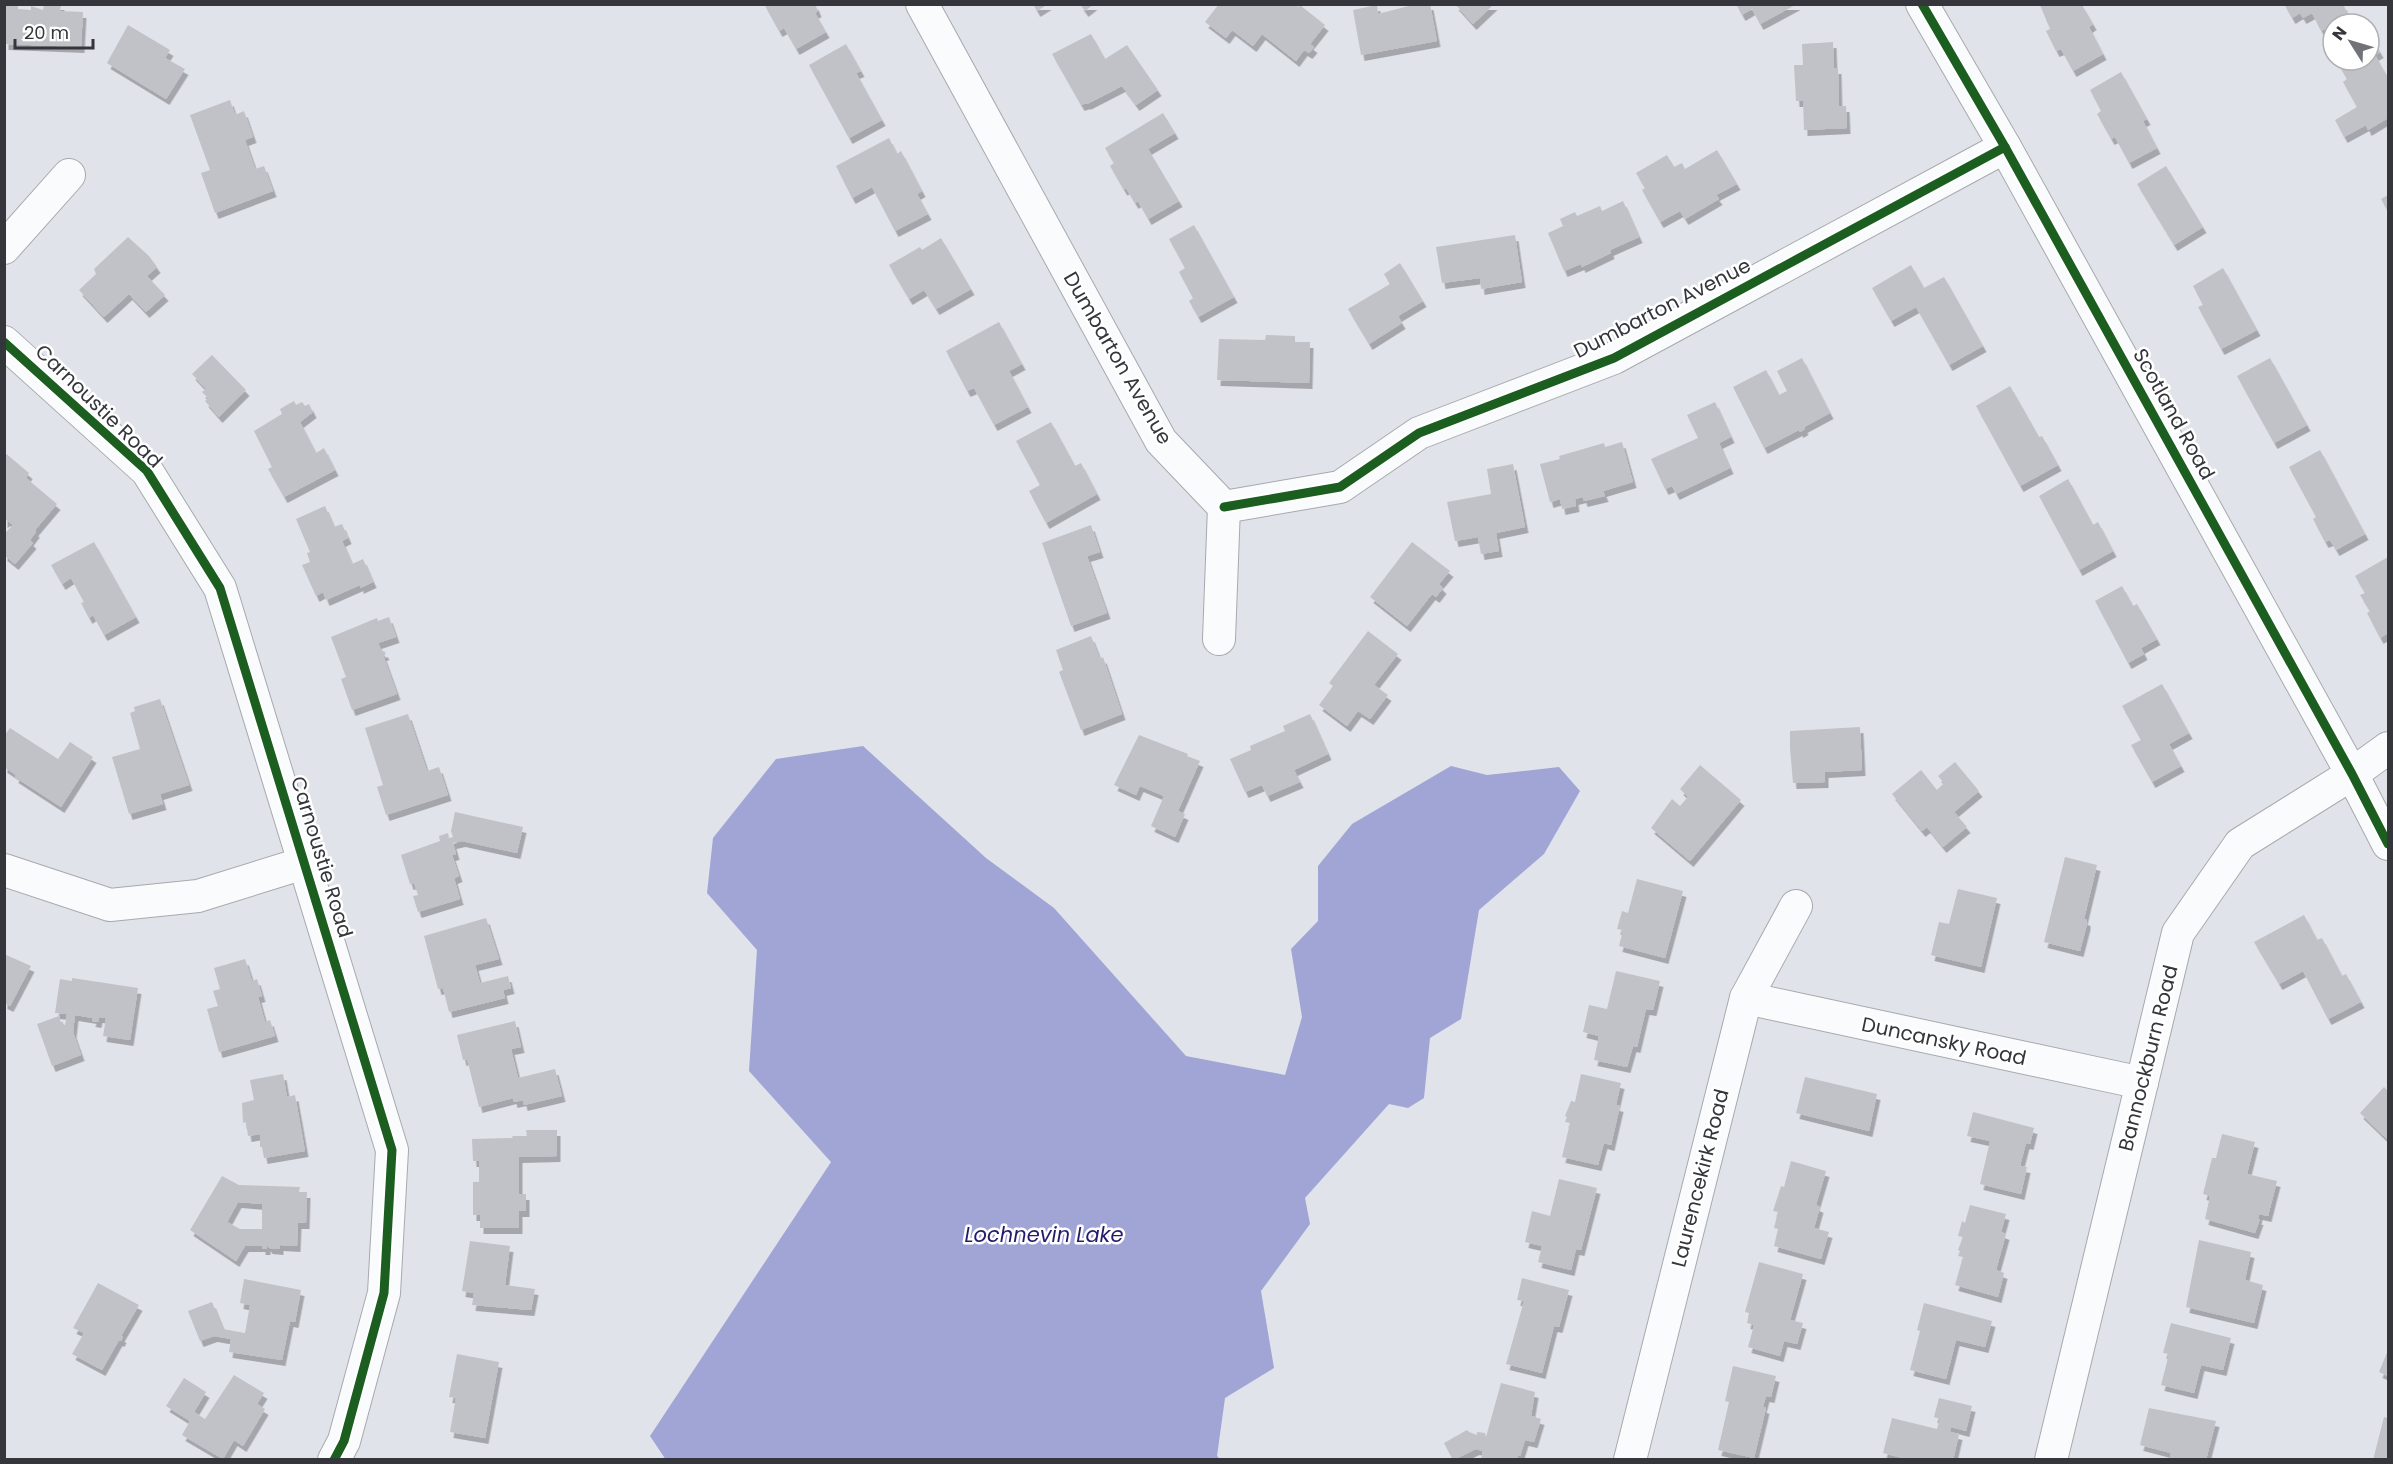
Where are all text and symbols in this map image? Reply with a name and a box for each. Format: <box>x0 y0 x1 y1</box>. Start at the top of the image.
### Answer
scale bar <box>15 12 93 50</box>
north arrow <box>2321 12 2381 72</box>
text: 20 m <box>24 20 69 45</box>
text: N <box>2327 22 2352 45</box>
street label: Dumbarton Avenue <box>1569 251 1755 365</box>
street label: Dumbarton Avenue <box>1057 266 1179 450</box>
street label: Carnoustie Road <box>29 338 169 474</box>
street label: Scotland Road <box>2126 343 2222 485</box>
street label: Carnoustie Road <box>284 773 360 941</box>
street label: Bannockburn Road <box>2111 962 2185 1154</box>
street label: Duncansky Road <box>1859 1010 2029 1072</box>
street label: Laurencekirk Road <box>1664 1086 1736 1270</box>
water label: Lochnevin Lake <box>965 1220 1123 1249</box>

